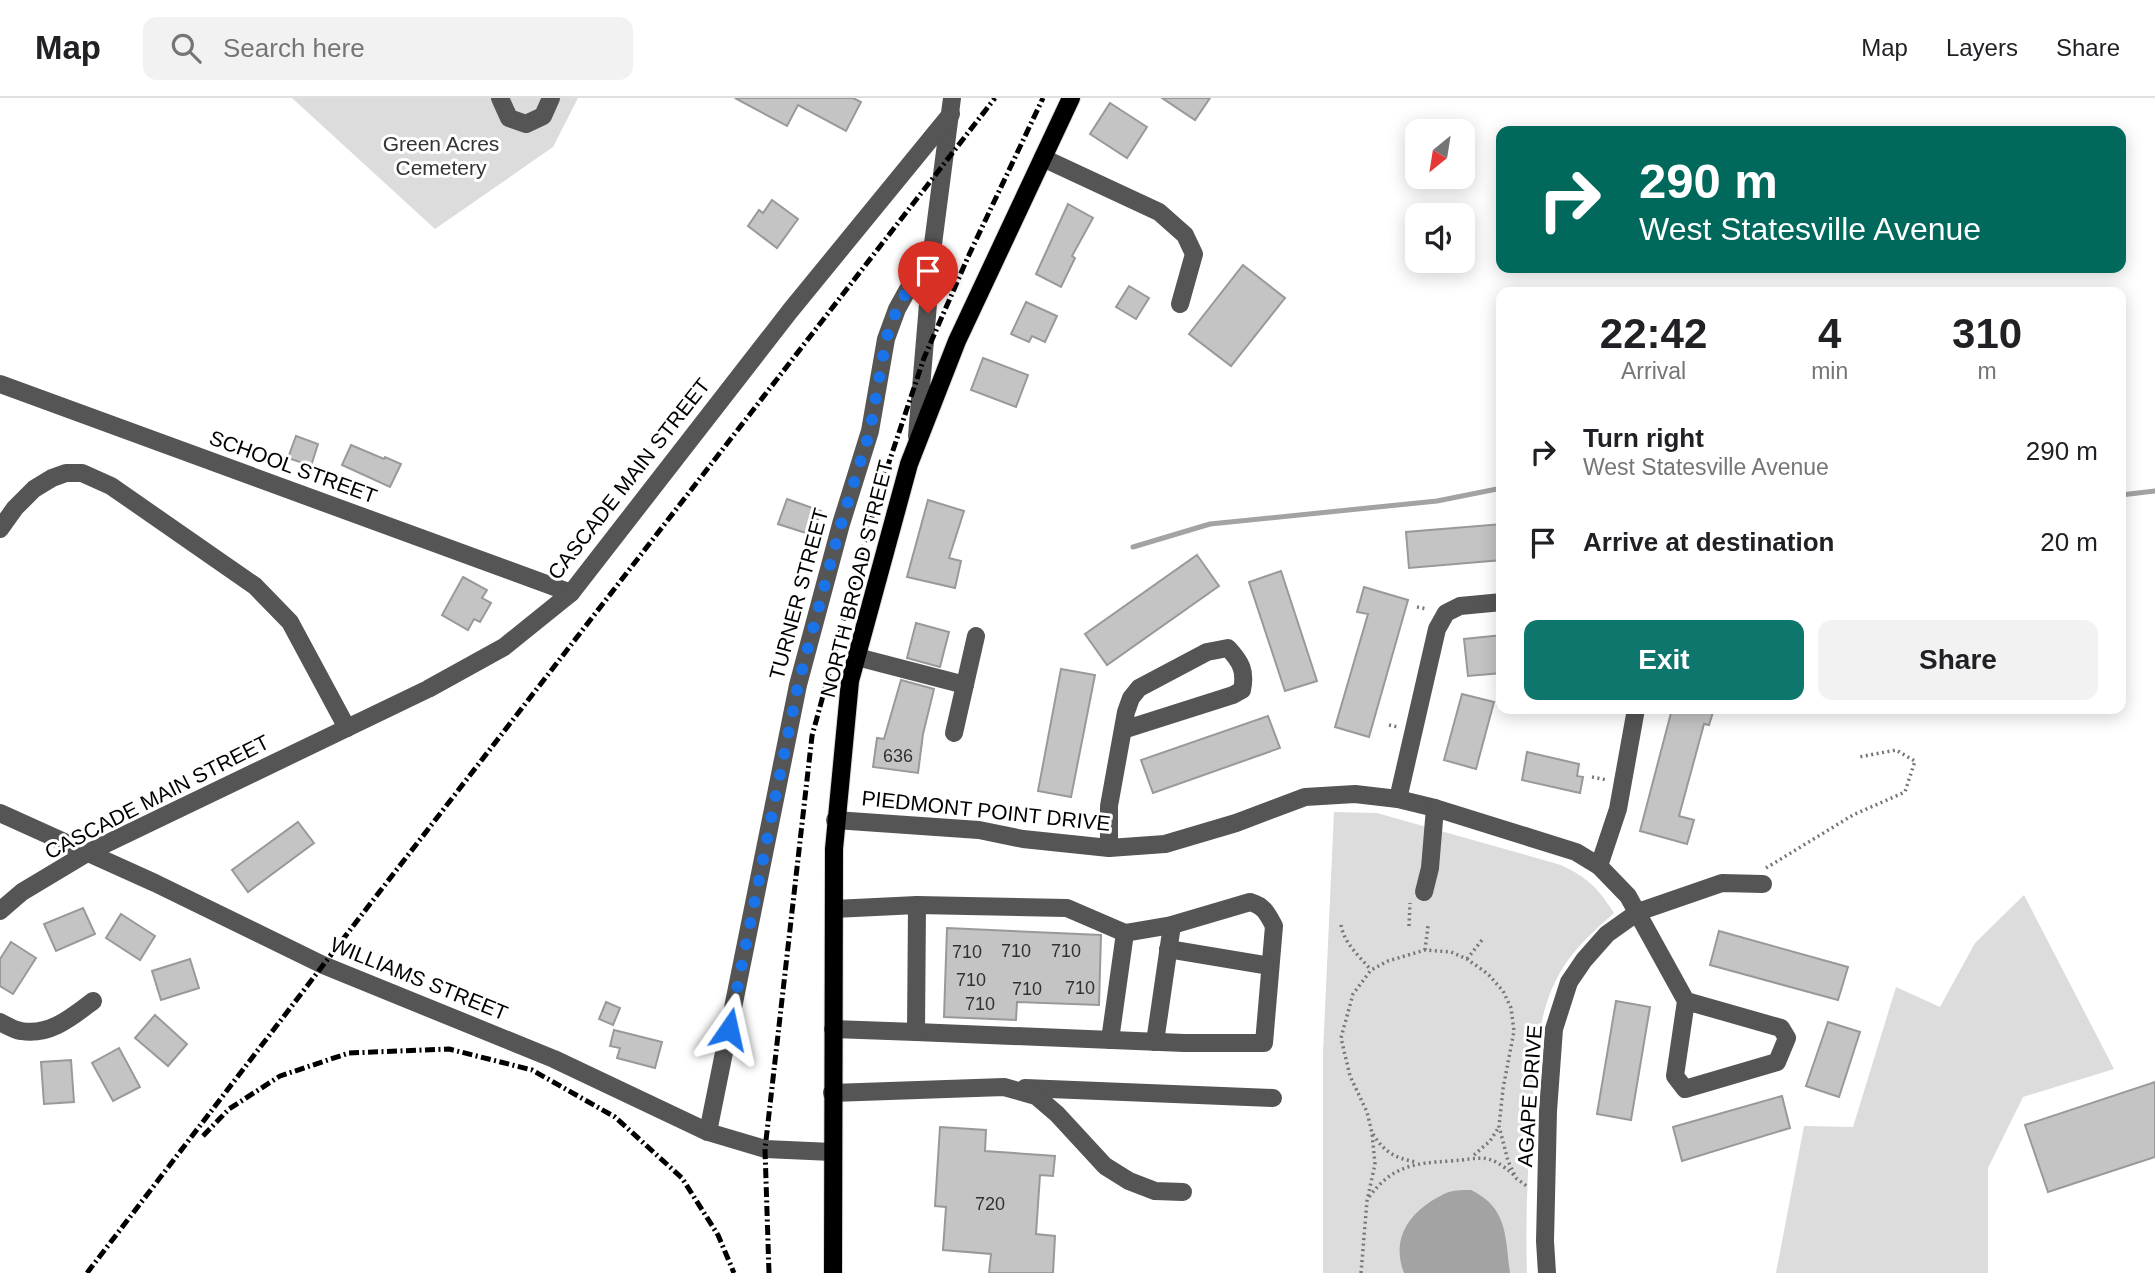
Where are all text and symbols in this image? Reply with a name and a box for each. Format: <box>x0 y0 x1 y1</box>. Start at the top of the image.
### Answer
search box <box>143 17 633 80</box>
text: Map <box>35 29 101 66</box>
icon: search <box>167 29 205 67</box>
text: Search here <box>223 33 365 63</box>
text: Map <box>1861 34 1908 61</box>
text: Layers <box>1946 34 2018 61</box>
text: Share <box>2056 34 2120 61</box>
north arrow <box>1405 119 1475 189</box>
map controls <box>1405 119 1475 273</box>
park label: Green Acres Cemetery <box>383 132 499 179</box>
icon: right <box>1524 154 1615 245</box>
text: 290 m <box>1639 154 1778 208</box>
button: sound <box>1405 203 1475 273</box>
text: West Statesville Avenue <box>1639 211 1981 247</box>
pin <box>898 241 958 313</box>
icon: arrive <box>909 252 947 290</box>
text: 22:42 <box>1600 310 1707 357</box>
text: 4 <box>1818 310 1841 357</box>
text: 310 <box>1952 310 2022 357</box>
text: Arrival <box>1621 358 1686 384</box>
text: min <box>1811 358 1848 384</box>
text: m <box>1978 358 1997 384</box>
street label: CASCADE MAIN STREET <box>543 374 714 584</box>
text: Turn right <box>1583 423 1704 453</box>
street label: SCHOOL STREET <box>206 426 380 508</box>
icon: right <box>1524 433 1562 471</box>
text: 290 m <box>2026 436 2098 466</box>
text: West Statesville Avenue <box>1583 454 1829 480</box>
street label: NORTH BROAD STREET <box>816 458 897 700</box>
street label: TURNER STREET <box>765 506 832 682</box>
icon: arrive <box>1524 524 1562 562</box>
text: Arrive at destination <box>1583 527 1834 557</box>
text: 20 m <box>2040 527 2098 557</box>
button: Exit <box>1524 620 1804 700</box>
button: Share <box>1818 620 2098 700</box>
street label: CASCADE MAIN STREET <box>41 730 273 863</box>
house number: 636 <box>883 746 913 766</box>
street label: PIEDMONT POINT DRIVE <box>860 786 1112 835</box>
street label: WILLIAMS STREET <box>327 932 511 1025</box>
house number: 710 <box>1001 941 1031 961</box>
house number: 710 <box>1051 941 1081 961</box>
house number: 710 <box>952 942 982 962</box>
house number: 710 <box>956 970 986 990</box>
house number: 710 <box>1065 978 1095 998</box>
house number: 710 <box>1012 979 1042 999</box>
position arrow <box>692 992 766 1066</box>
house number: 710 <box>965 994 995 1014</box>
street label: AGAPE DRIVE <box>1513 1024 1546 1168</box>
house number: 720 <box>975 1194 1005 1214</box>

